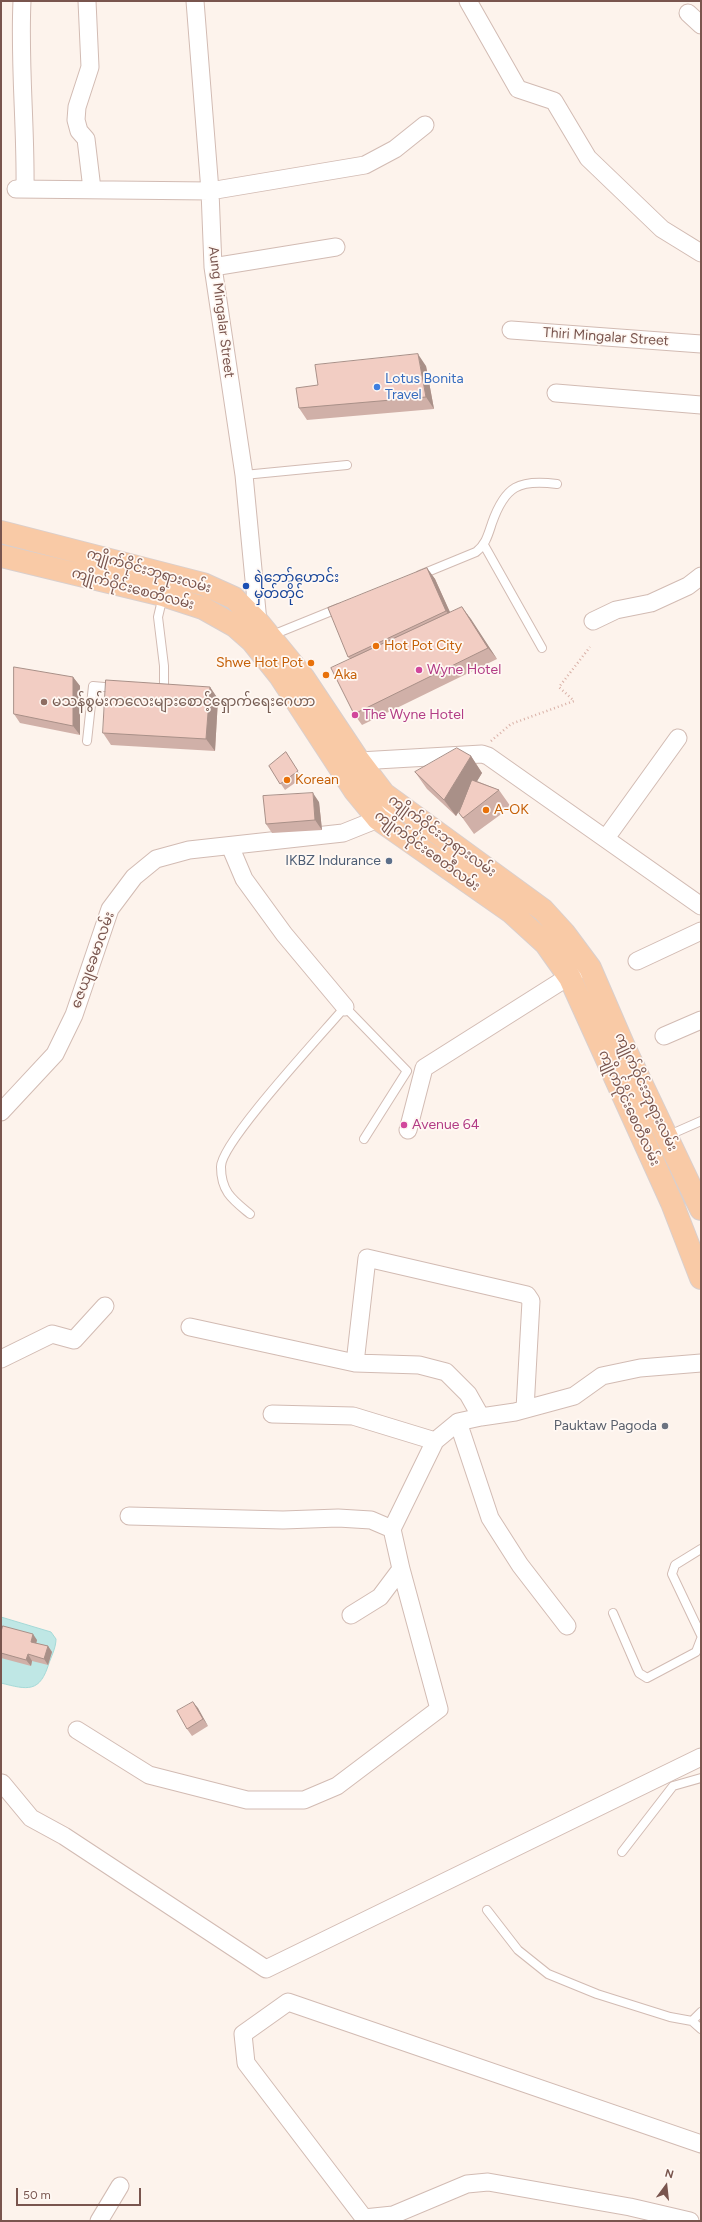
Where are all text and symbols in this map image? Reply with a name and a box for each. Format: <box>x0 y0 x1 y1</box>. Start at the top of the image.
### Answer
street label: Aung Mingalar Street <box>205 245 237 379</box>
street label: Thiri Mingalar Street <box>543 324 669 350</box>
place label: Lotus Bonita Travel <box>385 371 464 404</box>
marker: Lotus Bonita Travel <box>372 382 382 392</box>
street label: ကျိုက်ဝိုင်းဘုရားလမ်း <box>85 545 213 597</box>
street label: ကျိုက်ဝိုင်းစေတီလမ်း <box>70 565 196 613</box>
place label: ရဲဘော်ဟောင်း မှတ်တိုင် <box>254 570 339 602</box>
marker: ရဲဘော်ဟောင်း မှတ်တိုင် <box>241 581 251 591</box>
place label: Hot Pot City <box>384 638 462 654</box>
marker: Hot Pot City <box>371 641 381 651</box>
place label: Shwe Hot Pot <box>216 655 303 671</box>
marker: Shwe Hot Pot <box>306 658 316 668</box>
place label: Wyne Hotel <box>427 662 501 678</box>
marker: Wyne Hotel <box>414 665 424 675</box>
place label: Aka <box>334 667 357 683</box>
marker: Aka <box>321 670 331 680</box>
place label: မသန်စွမ်းကလေးများစောင့်ရှောက်ရေးဂေဟာ <box>52 694 315 710</box>
marker: မသန်စွမ်းကလေးများစောင့်ရှောက်ရေးဂေဟာ <box>39 697 49 707</box>
place label: The Wyne Hotel <box>363 707 464 723</box>
marker: The Wyne Hotel <box>350 710 360 720</box>
place label: Korean <box>295 772 339 788</box>
marker: Korean <box>282 775 292 785</box>
street label: ကျိုက်ဝိုင်းဘုရားလမ်း <box>385 791 499 881</box>
place label: A-OK <box>494 802 529 818</box>
marker: A-OK <box>481 805 491 815</box>
street label: ကျိုက်ဝိုင်းစေတီလမ်း <box>371 807 483 895</box>
place label: IKBZ Indurance <box>285 853 381 869</box>
marker: IKBZ Indurance <box>384 856 394 866</box>
street label: ဇေယျခေမာလမ်း <box>68 909 118 1011</box>
street label: ကျိုက်ဝိုင်းဘုရားလမ်း <box>611 1030 681 1154</box>
street label: ကျိုက်ဝိုင်းစေတီလမ်း <box>595 1047 663 1169</box>
place label: Avenue 64 <box>412 1117 479 1133</box>
marker: Avenue 64 <box>399 1120 409 1130</box>
place label: Pauktaw Pagoda <box>554 1418 657 1434</box>
marker: Pauktaw Pagoda <box>660 1421 670 1431</box>
north arrow <box>646 2166 686 2206</box>
text: N <box>663 2167 675 2181</box>
scale bar <box>18 2180 143 2206</box>
text: 50 m <box>23 2188 51 2202</box>

